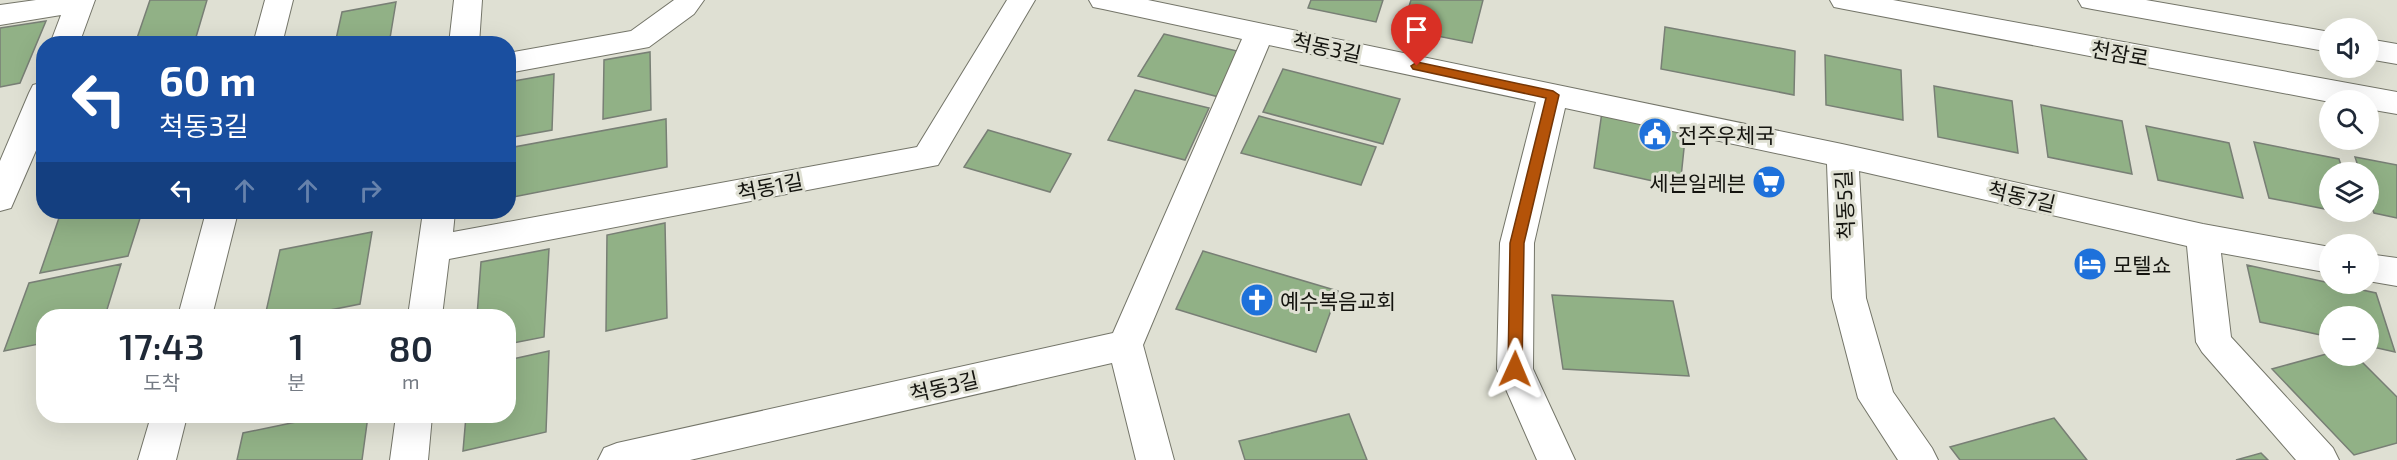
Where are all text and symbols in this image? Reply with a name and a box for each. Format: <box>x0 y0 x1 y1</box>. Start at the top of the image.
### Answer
pin <box>1391 4 1442 66</box>
icon: arrive <box>1400 13 1433 46</box>
map controls <box>2319 18 2379 366</box>
button: sound <box>2319 18 2379 78</box>
street label: 척동3길 <box>1290 28 1364 66</box>
street label: 천잠로 <box>2089 36 2151 70</box>
text: 60 m <box>159 54 256 104</box>
icon: left <box>60 60 138 138</box>
button: search <box>2319 90 2379 150</box>
text: 척동3길 <box>159 109 249 141</box>
public building icon: 전주우체국 <box>1637 116 1673 152</box>
place label: 전주우체국 <box>1678 122 1775 147</box>
button: layers <box>2319 162 2379 222</box>
supermarket icon: 세븐일레븐 <box>1751 164 1787 200</box>
street label: 척동1길 <box>735 167 805 205</box>
place label: 세븐일레븐 <box>1649 170 1746 195</box>
street label: 척동5길 <box>1830 170 1858 240</box>
icon: left <box>165 174 198 207</box>
icon: ahead <box>228 174 261 207</box>
icon: ahead <box>291 174 324 207</box>
icon: right <box>354 174 387 207</box>
street label: 척동7길 <box>1986 176 2058 216</box>
button: + <box>2319 234 2379 294</box>
hotel icon: 모텔쇼 <box>2072 246 2108 282</box>
place label: 모텔쇼 <box>2113 252 2171 277</box>
church icon: 예수복음교회 <box>1239 282 1275 318</box>
place label: 예수복음교회 <box>1280 288 1396 313</box>
button: − <box>2319 306 2379 366</box>
text: 17:43 <box>119 324 204 367</box>
text: 1 <box>289 324 304 367</box>
text: 80 <box>389 326 433 369</box>
position arrow <box>1483 337 1547 401</box>
street label: 척동3길 <box>907 366 981 406</box>
text: m <box>402 369 420 393</box>
text: 도착 <box>143 370 180 394</box>
text: 분 <box>287 370 306 394</box>

